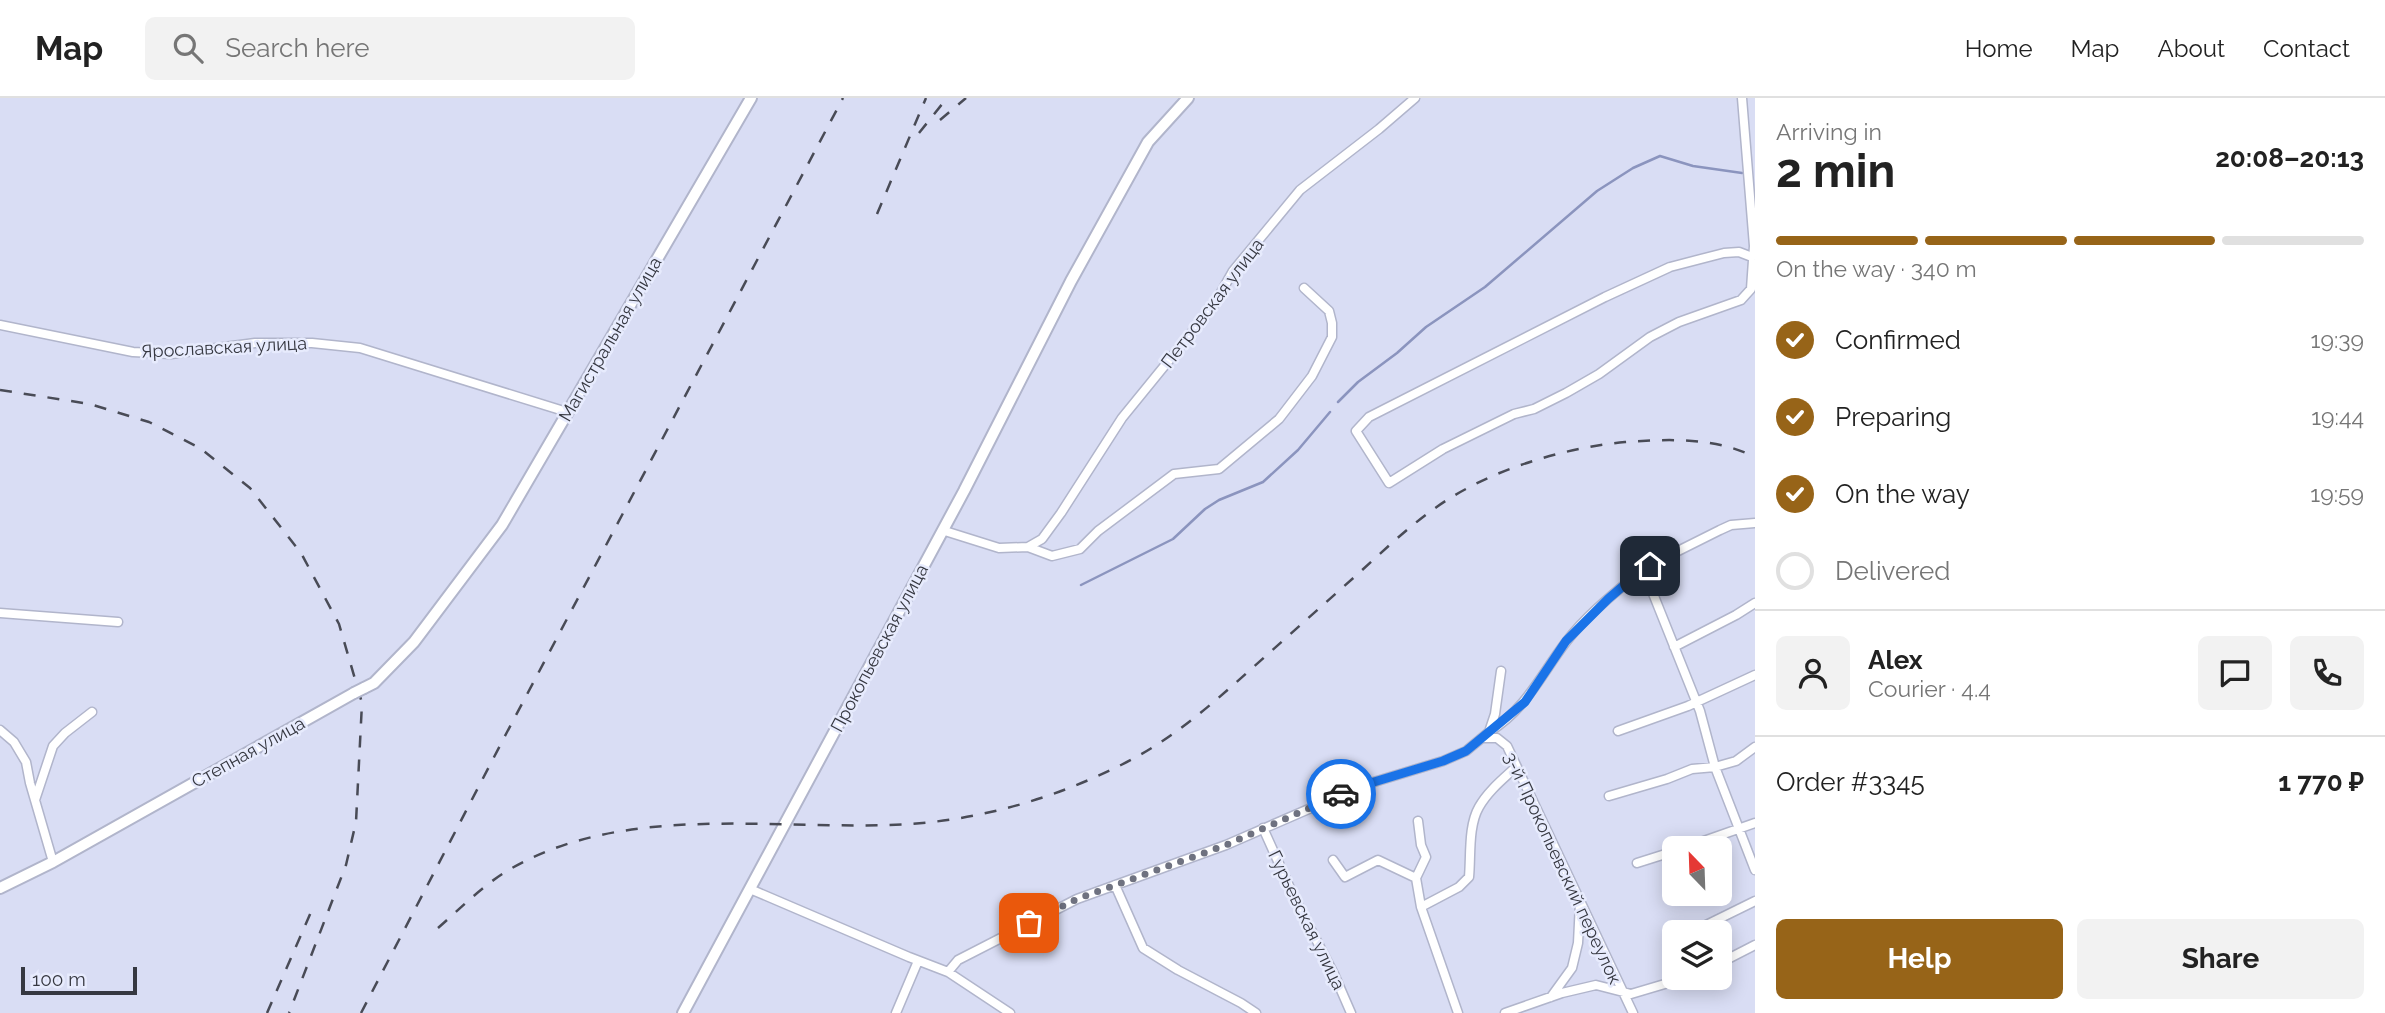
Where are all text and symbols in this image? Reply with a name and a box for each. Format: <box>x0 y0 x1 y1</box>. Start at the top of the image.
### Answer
search box <box>145 17 635 80</box>
text: Map <box>35 29 103 68</box>
icon: search <box>169 29 207 67</box>
text: Search here <box>225 33 370 63</box>
text: Home <box>1965 34 2033 63</box>
text: Map <box>2071 34 2119 63</box>
text: About <box>2157 34 2225 63</box>
text: Contact <box>2263 34 2350 63</box>
text: Arriving in <box>1776 118 1882 145</box>
text: 20:08–20:13 <box>2215 143 2364 173</box>
text: 2 min <box>1776 144 1895 198</box>
street label: Петровская улица <box>1156 234 1268 372</box>
street label: Магистральная улица <box>554 253 666 425</box>
text: On the way · 340 m <box>1776 255 1977 282</box>
icon: check <box>1776 321 1814 359</box>
text: Confirmed <box>1835 325 1961 355</box>
text: 19:39 <box>2311 326 2364 353</box>
street label: Ярославская улица <box>140 332 308 362</box>
icon: check <box>1776 398 1814 436</box>
text: Preparing <box>1835 402 1951 432</box>
text: 19:44 <box>2311 403 2364 430</box>
icon: check <box>1776 475 1814 513</box>
text: On the way <box>1835 479 1970 509</box>
text: 19:59 <box>2310 480 2364 507</box>
pin <box>1620 536 1680 596</box>
icon: home <box>1631 547 1669 585</box>
text: Delivered <box>1835 556 1950 586</box>
street label: Прокопьевская улица <box>826 561 932 735</box>
button: person <box>1776 636 1850 710</box>
button: chat <box>2198 636 2272 710</box>
button: phone <box>2290 636 2364 710</box>
text: Alex <box>1868 645 1923 675</box>
text: Courier · 4.4 <box>1868 675 1991 702</box>
street label: Степная улица <box>188 712 308 792</box>
street label: 3-й Прокопьевский переулок <box>1500 749 1626 987</box>
courier <box>1306 759 1376 829</box>
text: Order #3345 <box>1776 767 1925 797</box>
text: 1 770 ₽ <box>2278 767 2364 797</box>
icon: car <box>1322 775 1360 813</box>
north arrow <box>1662 836 1732 906</box>
map controls <box>1662 836 1732 990</box>
street label: Гурьевская улица <box>1264 847 1350 993</box>
pin <box>999 893 1059 953</box>
icon: bag <box>1010 904 1048 942</box>
button: Help <box>1776 919 2063 999</box>
button: Share <box>2077 919 2364 999</box>
button: layers <box>1662 920 1732 990</box>
scale bar <box>21 964 136 996</box>
text: 100 m <box>32 968 86 990</box>

